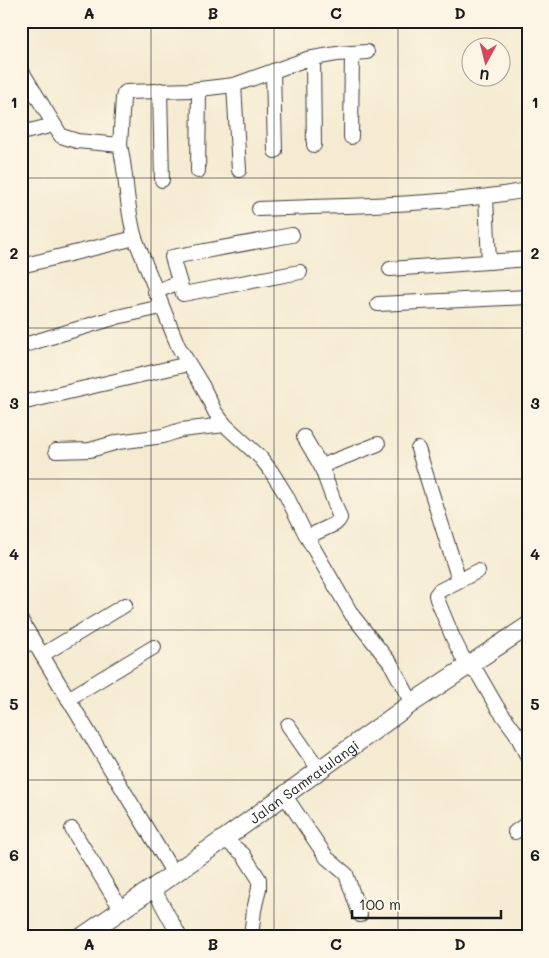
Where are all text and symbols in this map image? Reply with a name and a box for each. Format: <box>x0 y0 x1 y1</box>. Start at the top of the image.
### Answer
text: A <box>83 2 95 23</box>
text: B <box>208 2 218 23</box>
text: C <box>330 2 342 23</box>
text: D <box>454 2 466 23</box>
north arrow <box>462 38 512 88</box>
text: U <box>478 65 490 85</box>
text: 1 <box>10 91 18 112</box>
text: 1 <box>531 91 539 112</box>
text: 2 <box>10 242 19 263</box>
text: 2 <box>531 242 540 263</box>
text: 3 <box>9 392 19 413</box>
text: 3 <box>530 392 540 413</box>
text: 4 <box>9 543 19 564</box>
text: 4 <box>530 543 540 564</box>
text: 5 <box>9 693 19 714</box>
text: 5 <box>530 693 540 714</box>
street label: Jalan Samratulangi <box>245 735 362 827</box>
text: 6 <box>9 844 19 865</box>
text: 6 <box>530 844 540 865</box>
scale bar <box>352 888 500 920</box>
text: 100 m <box>359 894 401 914</box>
text: A <box>83 933 95 954</box>
text: B <box>208 933 218 954</box>
text: C <box>330 933 342 954</box>
text: D <box>454 933 466 954</box>

